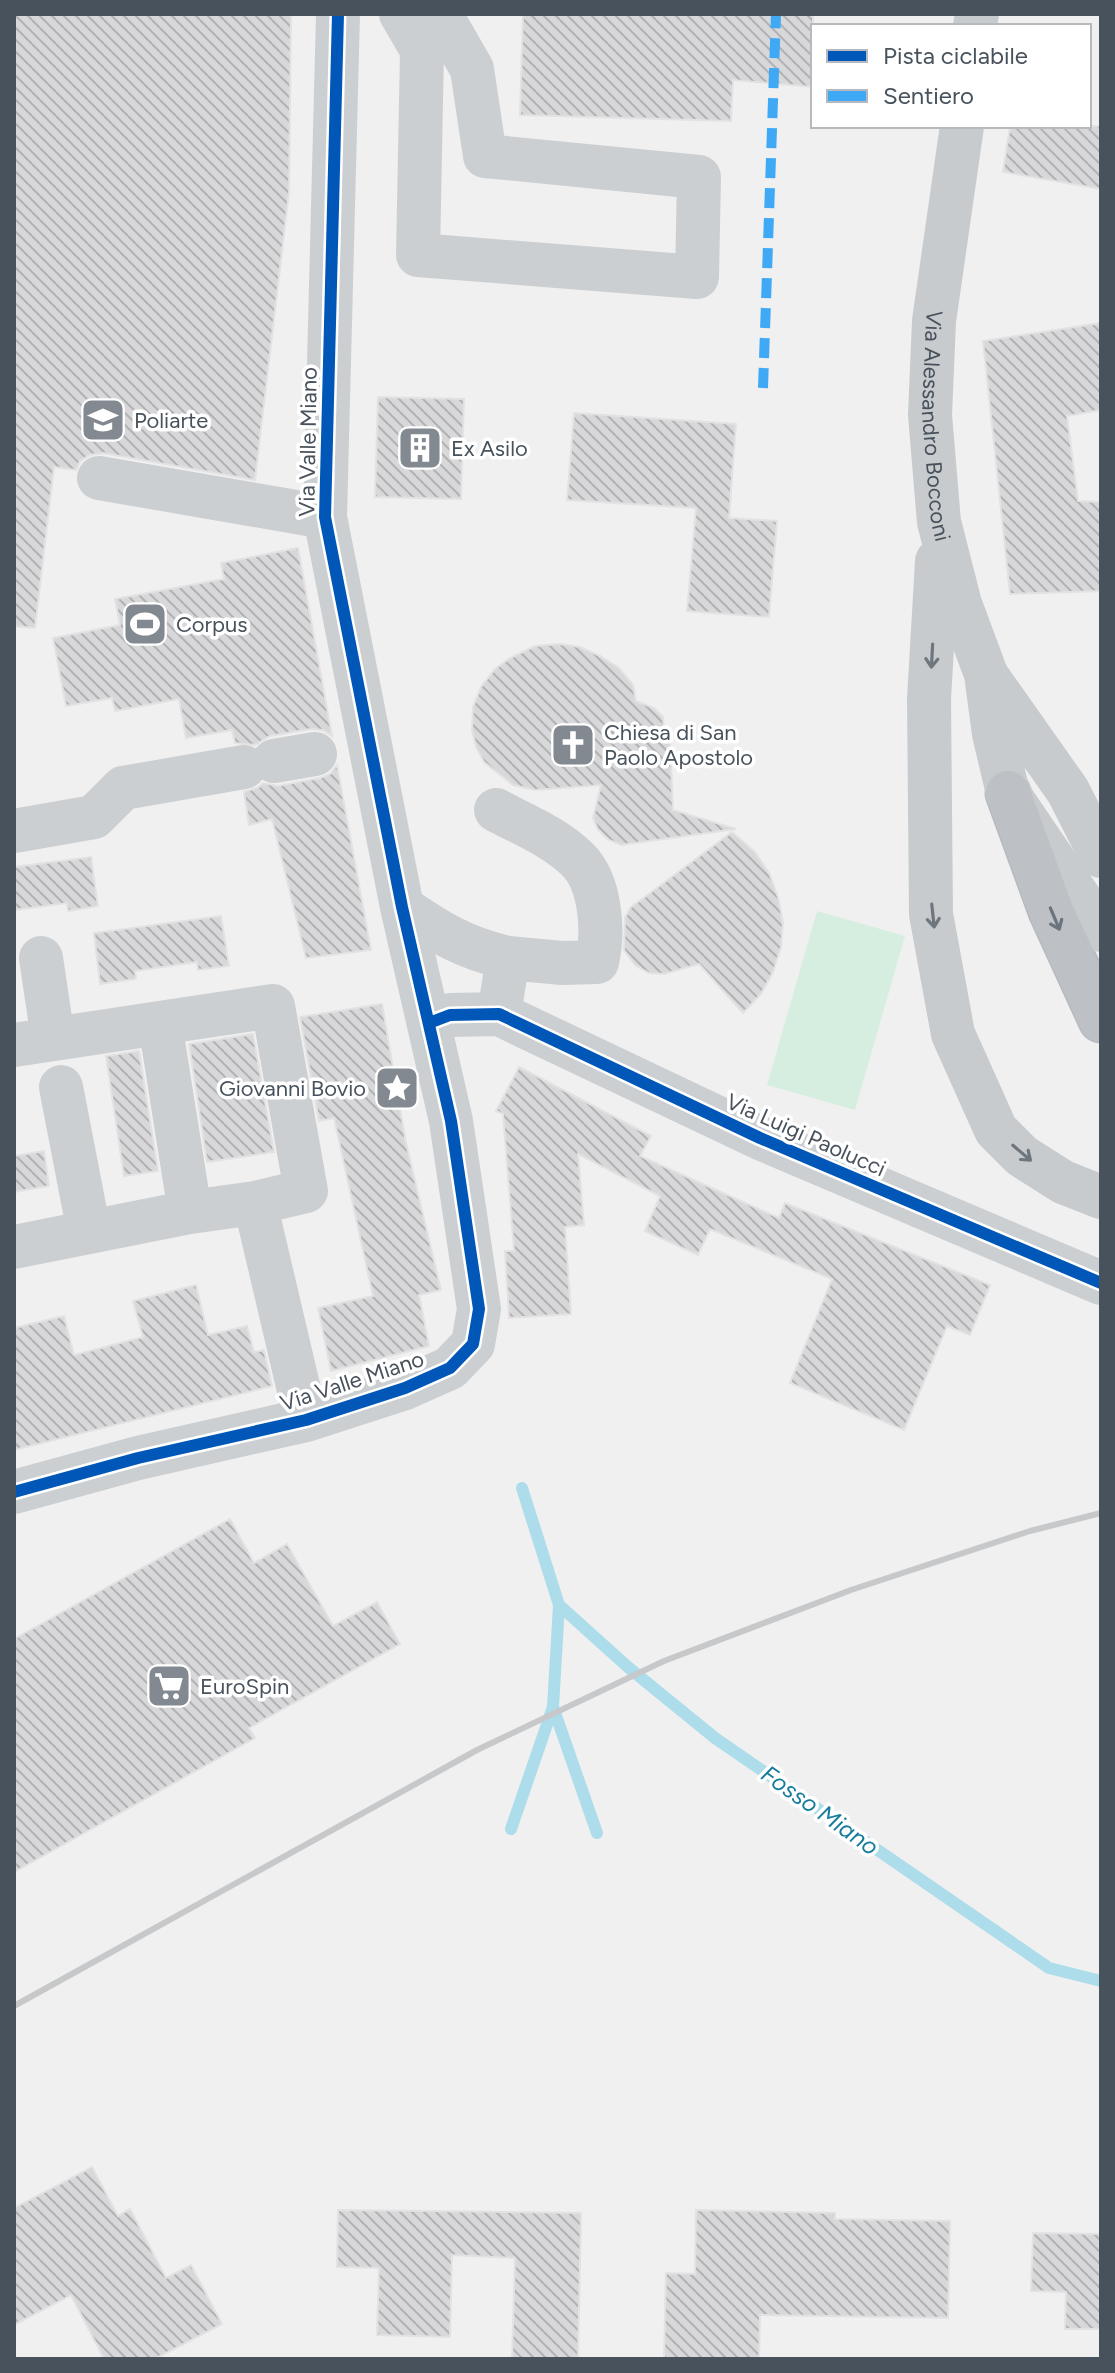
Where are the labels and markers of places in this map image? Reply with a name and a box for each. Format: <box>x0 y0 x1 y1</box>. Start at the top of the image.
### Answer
school or university icon: Poliarte <box>79 396 127 444</box>
place label: Poliarte <box>134 407 208 434</box>
building icon: Ex Asilo <box>396 424 444 472</box>
place label: Ex Asilo <box>451 435 528 462</box>
sports icon: Corpus <box>121 600 169 648</box>
place label: Corpus <box>176 611 248 638</box>
place label: Chiesa di San Paolo Apostolo <box>604 719 753 771</box>
church icon: Chiesa di San Paolo Apostolo <box>549 721 597 769</box>
place icon: Giovanni Bovio <box>373 1064 421 1112</box>
place label: Giovanni Bovio <box>219 1075 366 1102</box>
supermarket icon: EuroSpin <box>145 1662 193 1710</box>
place label: EuroSpin <box>200 1673 289 1700</box>

